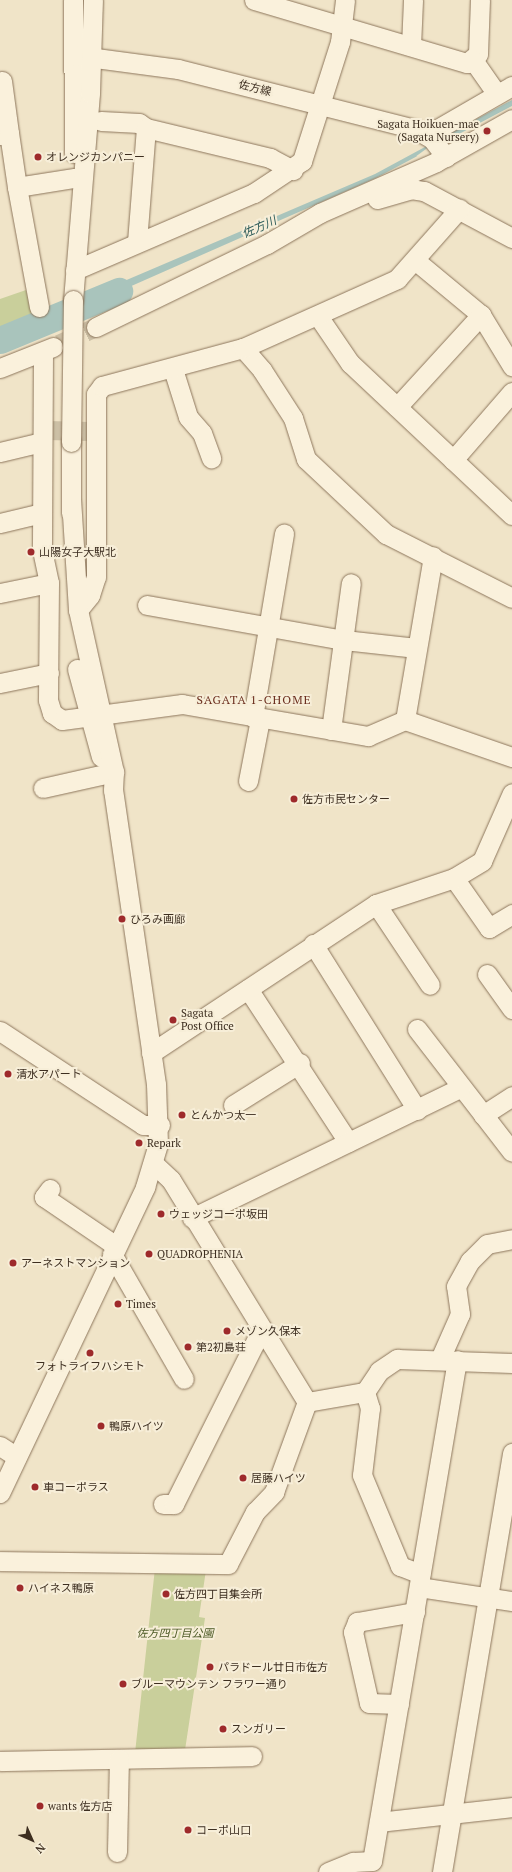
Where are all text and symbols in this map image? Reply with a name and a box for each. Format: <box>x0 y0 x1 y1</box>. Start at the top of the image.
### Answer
street label: 佐方線 <box>237 78 273 98</box>
place label: Sagata Hoikuen-mae (Sagata Nursery) <box>377 118 479 144</box>
marker: Sagata Hoikuen-mae (Sagata Nursery) <box>482 126 492 136</box>
place label: オレンジカンパニー <box>46 150 145 164</box>
marker: オレンジカンパニー <box>33 152 43 162</box>
water label: 佐方川 <box>240 213 278 241</box>
place label: 山陽女子大駅北 <box>39 545 116 559</box>
marker: 山陽女子大駅北 <box>26 547 36 557</box>
district label: SAGATA 1-CHOME <box>196 693 312 707</box>
place label: 佐方市民センター <box>302 792 390 806</box>
marker: 佐方市民センター <box>289 794 299 804</box>
place label: ひろみ画廊 <box>130 912 185 926</box>
marker: ひろみ画廊 <box>117 914 127 924</box>
place label: Sagata Post Office <box>181 1007 234 1033</box>
marker: Sagata Post Office <box>168 1015 178 1025</box>
place label: 清水アパート <box>16 1067 82 1081</box>
marker: 清水アパート <box>3 1069 13 1079</box>
place label: とんかつ太一 <box>190 1108 256 1122</box>
marker: とんかつ太一 <box>177 1110 187 1120</box>
place label: Repark <box>147 1136 181 1150</box>
marker: Repark <box>134 1138 144 1148</box>
place label: ウェッジコーポ坂田 <box>169 1207 268 1221</box>
marker: ウェッジコーポ坂田 <box>156 1209 166 1219</box>
place label: QUADROPHENIA <box>157 1247 243 1261</box>
marker: QUADROPHENIA <box>144 1249 154 1259</box>
place label: アーネストマンション <box>21 1256 130 1270</box>
marker: アーネストマンション <box>8 1258 18 1268</box>
place label: Times <box>126 1297 156 1311</box>
marker: Times <box>113 1299 123 1309</box>
place label: メゾン久保本 <box>235 1324 301 1338</box>
marker: メゾン久保本 <box>222 1326 232 1336</box>
place label: 第2初島荘 <box>196 1340 246 1354</box>
marker: 第2初島荘 <box>183 1342 193 1352</box>
marker: フォトライフハシモト <box>85 1348 95 1358</box>
place label: フォトライフハシモト <box>35 1359 145 1373</box>
place label: 鴨原ハイツ <box>109 1419 164 1433</box>
marker: 鴨原ハイツ <box>96 1421 106 1431</box>
place label: 居藤ハイツ <box>251 1471 306 1485</box>
marker: 居藤ハイツ <box>238 1473 248 1483</box>
place label: 車コーポラス <box>43 1480 109 1494</box>
marker: 車コーポラス <box>30 1482 40 1492</box>
place label: ハイネス鴨原 <box>28 1581 94 1595</box>
marker: ハイネス鴨原 <box>15 1583 25 1593</box>
place label: 佐方四丁目集会所 <box>174 1587 262 1601</box>
marker: 佐方四丁目集会所 <box>161 1589 171 1599</box>
park label: 佐方四丁目公園 <box>137 1626 213 1640</box>
place label: パラドール廿日市佐方 <box>218 1660 328 1674</box>
marker: パラドール廿日市佐方 <box>205 1662 215 1672</box>
place label: ブルーマウンテン フラワー通り <box>131 1677 288 1691</box>
marker: ブルーマウンテン フラワー通り <box>118 1679 128 1689</box>
place label: スンガリー <box>231 1722 286 1736</box>
marker: スンガリー <box>218 1724 228 1734</box>
place label: wants 佐方店 <box>48 1799 113 1813</box>
marker: wants 佐方店 <box>35 1801 45 1811</box>
north arrow <box>12 1820 52 1860</box>
place label: コーポ山口 <box>196 1823 251 1837</box>
marker: コーポ山口 <box>183 1825 193 1835</box>
text: N <box>33 1841 48 1856</box>

